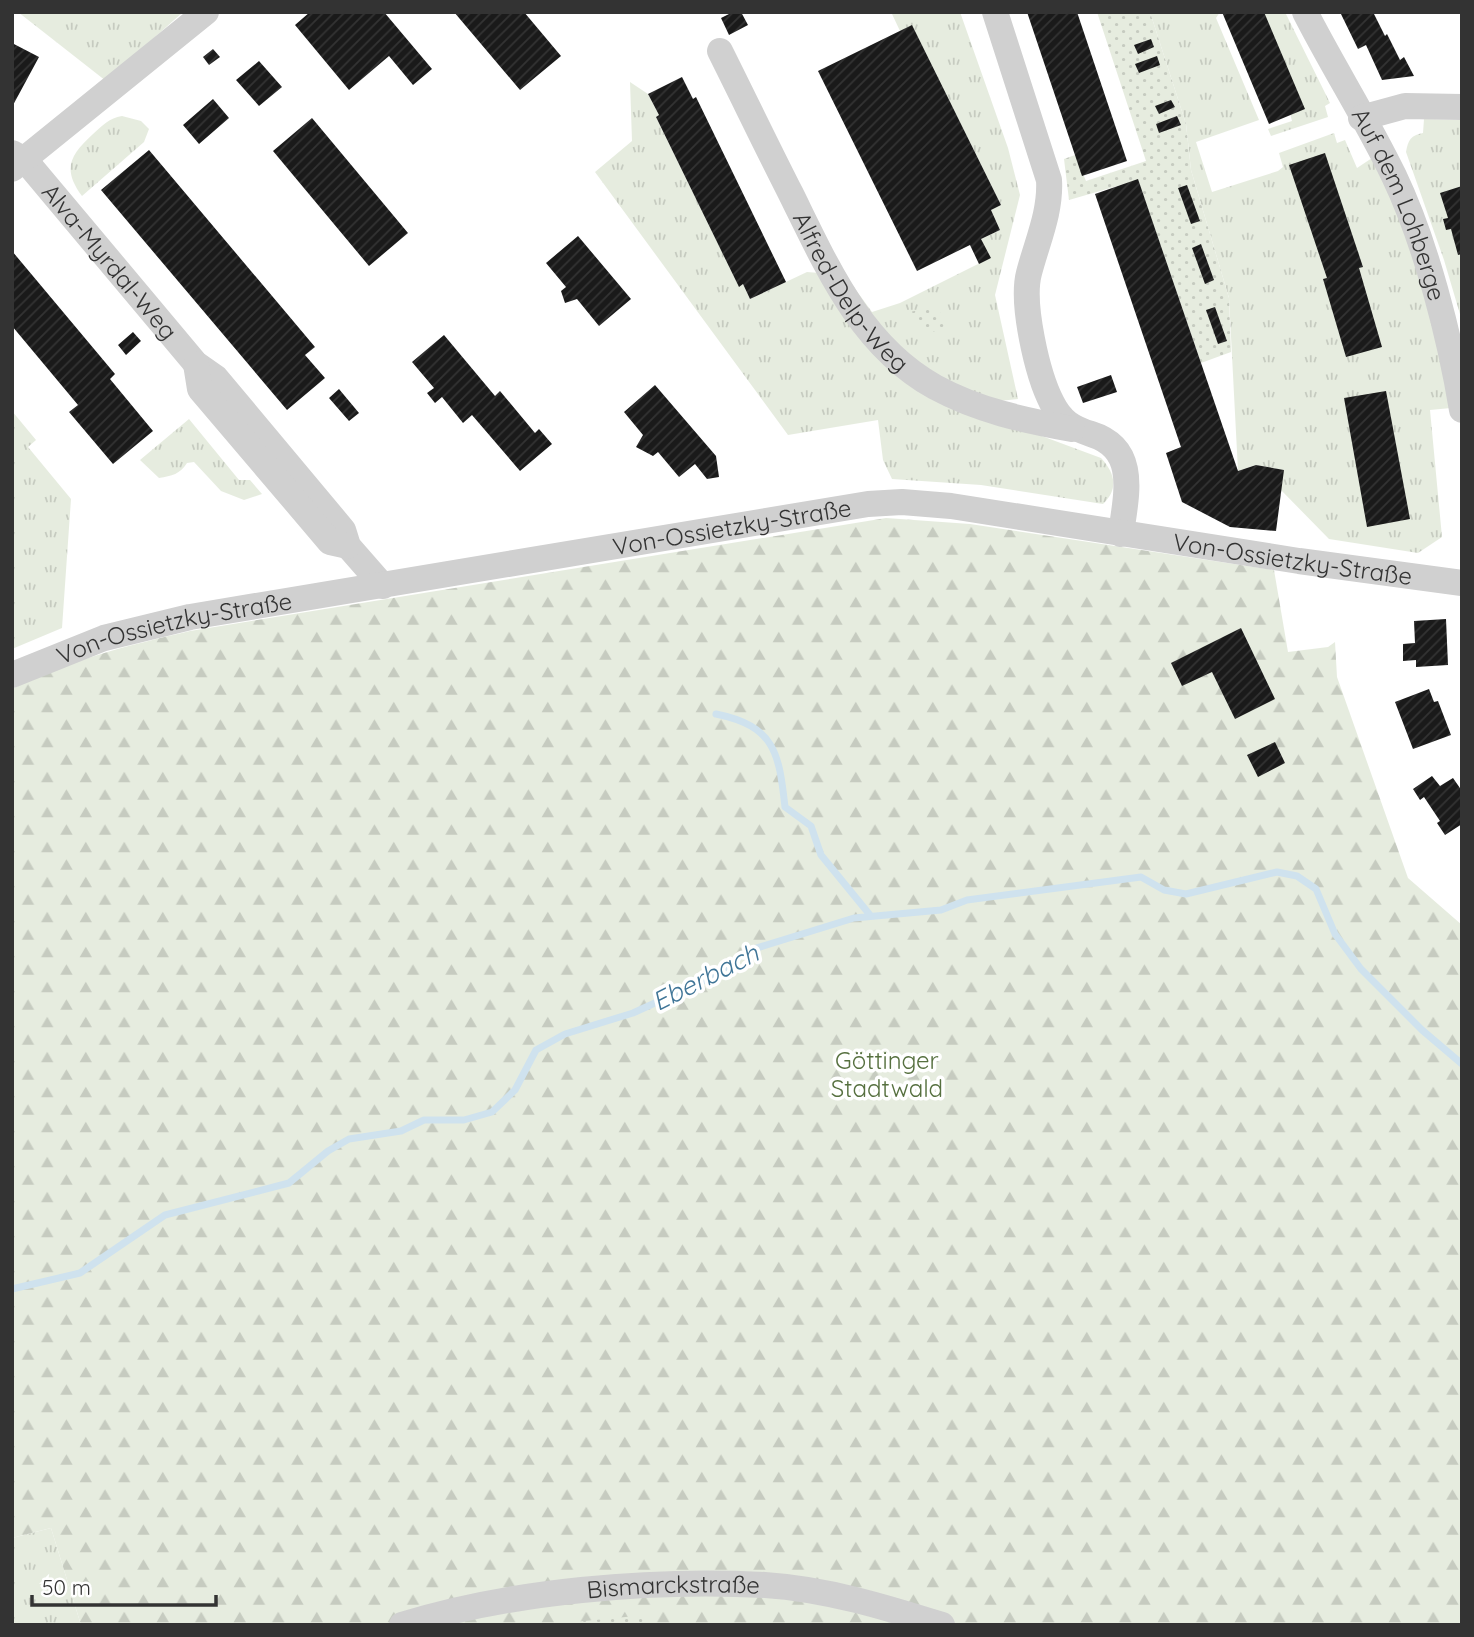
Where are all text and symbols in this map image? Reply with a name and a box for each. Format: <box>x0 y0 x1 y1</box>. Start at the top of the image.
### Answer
street label: Auf dem Lohberge <box>1346 102 1453 304</box>
street label: Alva-Myrdal-Weg <box>36 177 184 346</box>
street label: Alfred-Delp-Weg <box>787 207 915 378</box>
street label: Von-Ossietzky-Straße <box>610 492 853 561</box>
street label: Von-Ossietzky-Straße <box>1171 526 1414 591</box>
street label: Von-Ossietzky-Straße <box>52 585 294 671</box>
water label: Eberbach <box>646 936 765 1018</box>
park label: Göttinger Stadtwald <box>831 1045 943 1103</box>
scale bar <box>32 1564 215 1608</box>
street label: Bismarckstraße <box>585 1569 761 1604</box>
text: 50 m <box>42 1574 91 1600</box>

